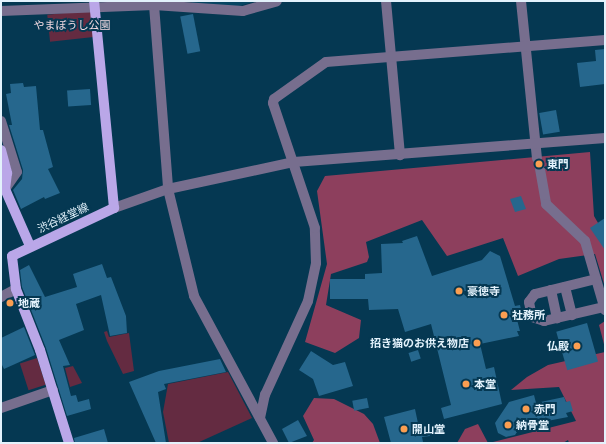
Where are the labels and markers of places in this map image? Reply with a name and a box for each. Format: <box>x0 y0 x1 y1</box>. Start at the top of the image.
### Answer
place label: 東門 <box>547 157 569 171</box>
marker: 東門 <box>534 159 544 169</box>
place label: 豪徳寺 <box>467 284 500 298</box>
marker: 豪徳寺 <box>454 286 464 296</box>
place label: 地蔵 <box>18 296 40 310</box>
marker: 地蔵 <box>5 298 15 308</box>
place label: 社務所 <box>512 308 545 322</box>
marker: 社務所 <box>499 310 509 320</box>
place label: 招き猫のお供え物店 <box>370 336 469 350</box>
marker: 招き猫のお供え物店 <box>472 338 482 348</box>
place label: 仏殿 <box>547 339 569 353</box>
marker: 仏殿 <box>572 341 582 351</box>
place label: 本堂 <box>474 377 496 391</box>
marker: 本堂 <box>461 379 471 389</box>
place label: 赤門 <box>534 402 556 416</box>
marker: 赤門 <box>521 404 531 414</box>
place label: 納骨堂 <box>516 418 549 432</box>
marker: 納骨堂 <box>503 420 513 430</box>
place label: 開山堂 <box>412 422 445 436</box>
marker: 開山堂 <box>399 424 409 434</box>

